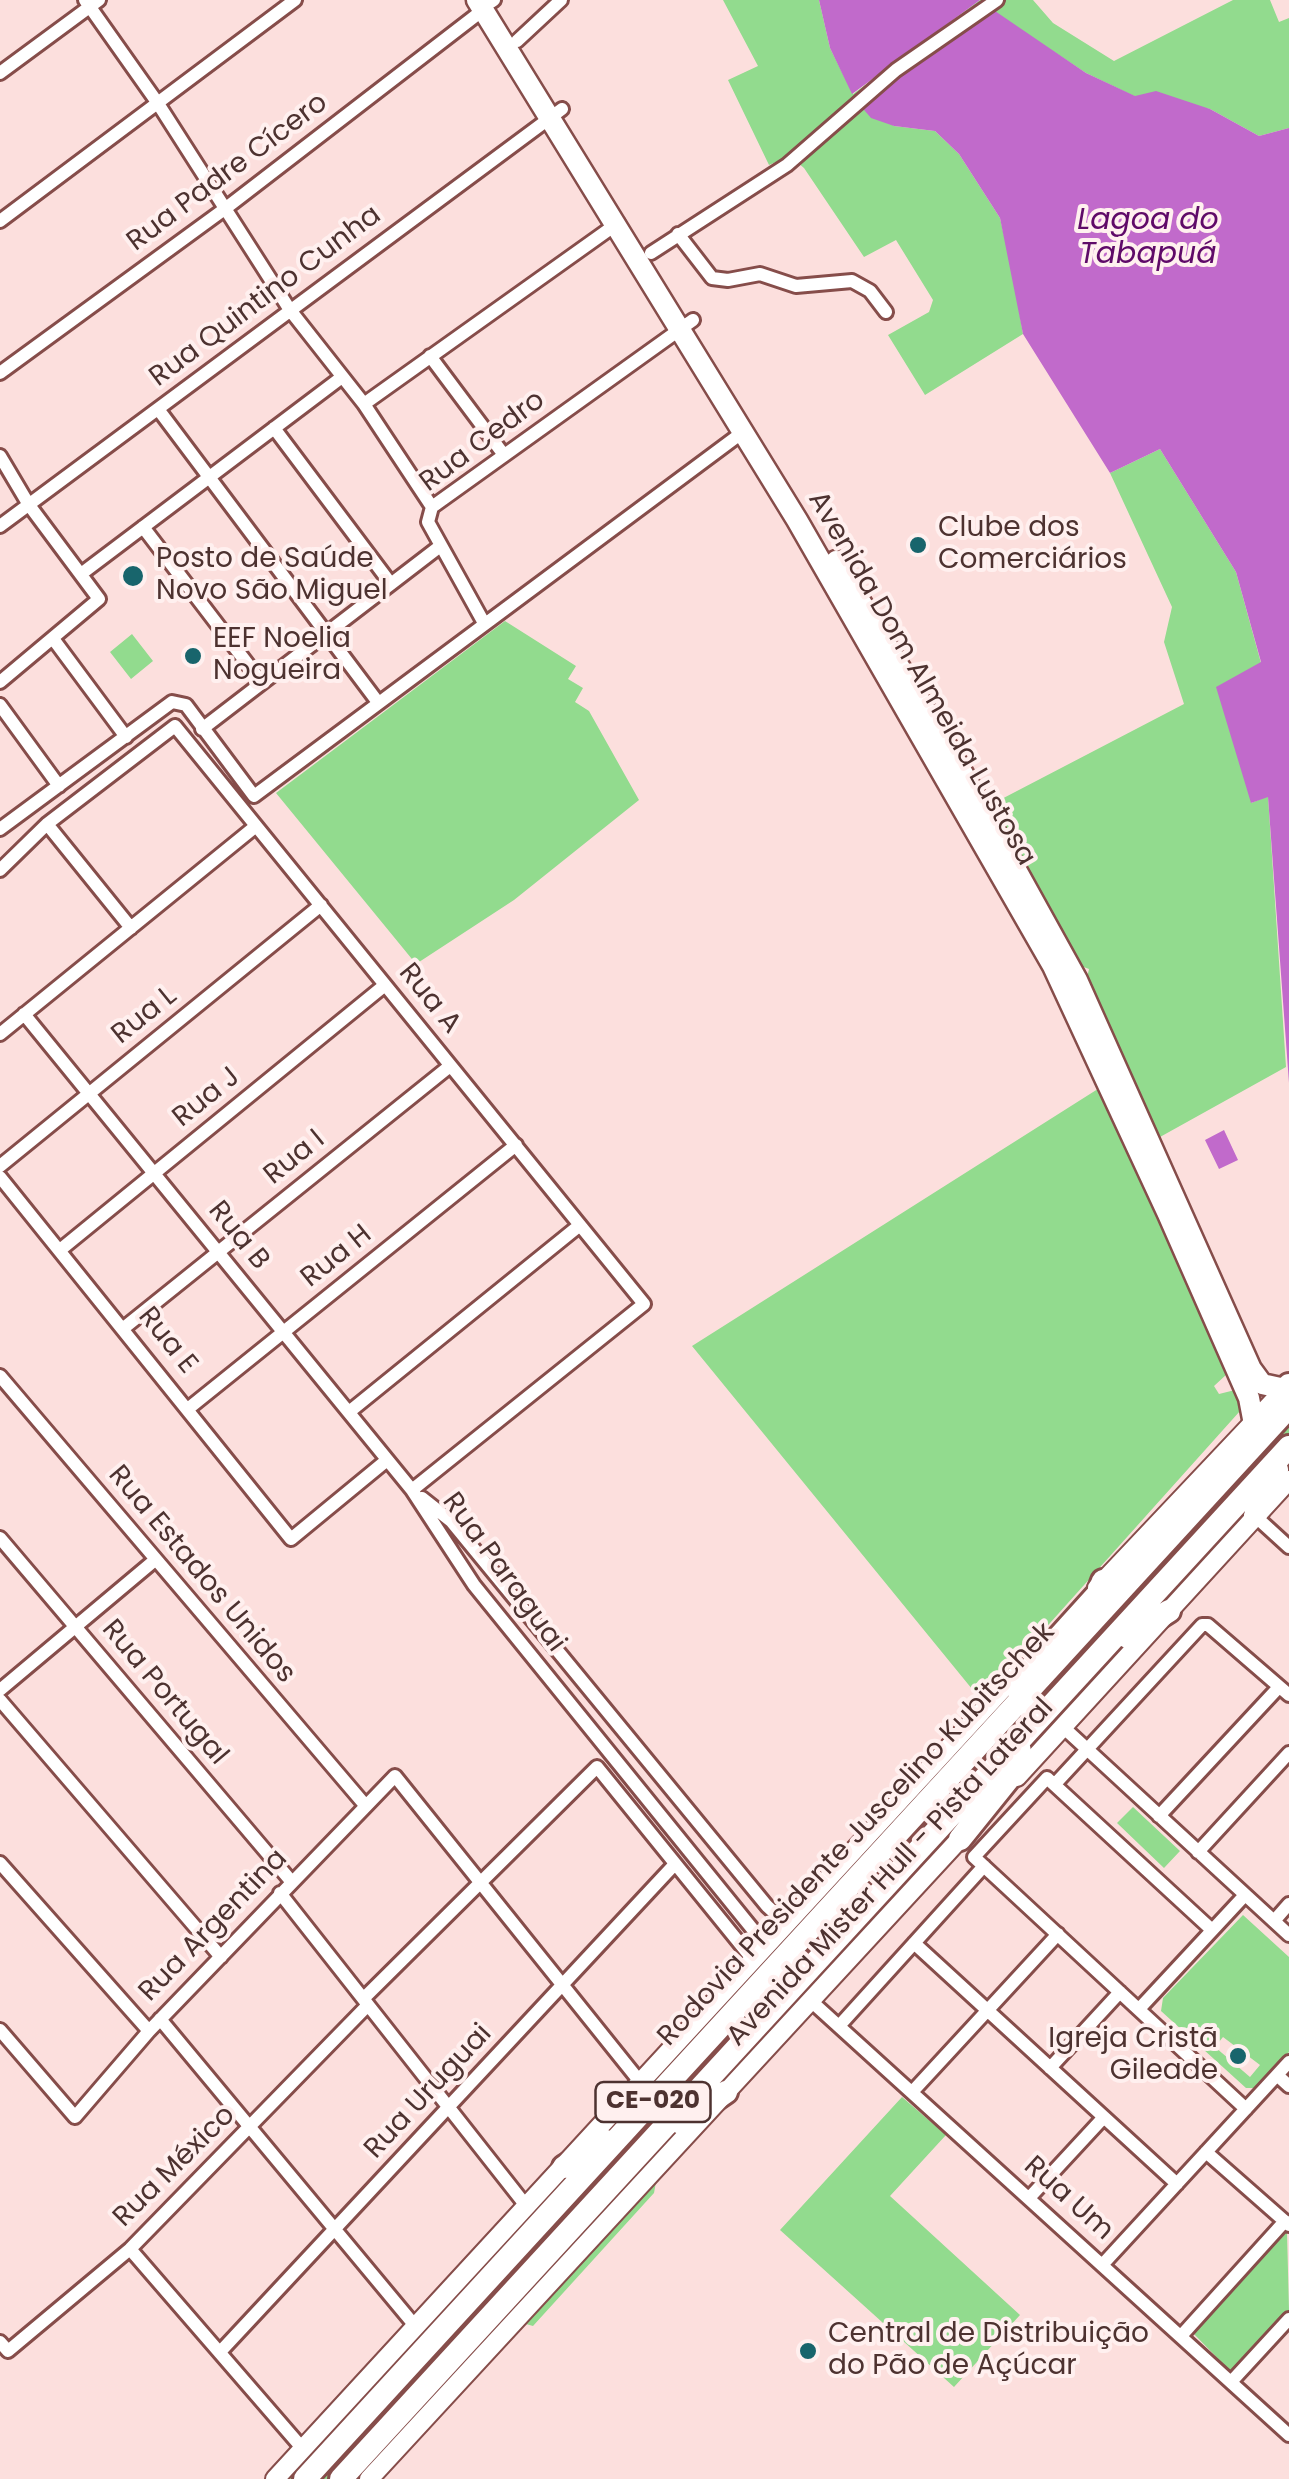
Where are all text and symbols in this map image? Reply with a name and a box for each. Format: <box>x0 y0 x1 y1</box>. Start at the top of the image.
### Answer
street label: Rua Padre Cícero <box>121 87 335 259</box>
street label: Rua Quintino Cunha <box>144 199 388 395</box>
water label: Lagoa do Tabapuá <box>1077 203 1219 274</box>
street label: Rua Cedro <box>414 384 552 500</box>
street label: Avenida Dom Almeida Lustosa <box>800 486 1042 872</box>
place label: Clube dos Comerciários <box>938 512 1127 578</box>
marker: Clube dos Comerciários <box>907 534 929 556</box>
place label: Posto de Saúde Novo São Miguel <box>156 543 388 609</box>
marker: Posto de Saúde Novo São Miguel <box>120 563 146 589</box>
place label: EEF Noelia Nogueira <box>213 623 351 689</box>
marker: EEF Noelia Nogueira <box>182 645 204 667</box>
street label: Rua A <box>391 957 467 1041</box>
street label: Rua L <box>106 980 184 1052</box>
street label: Rua J <box>167 1061 247 1135</box>
street label: Rua I <box>258 1123 332 1193</box>
street label: Rua B <box>200 1195 276 1277</box>
street label: Rua H <box>295 1219 379 1295</box>
street label: Rua E <box>130 1301 204 1381</box>
street label: Rua Estados Unidos <box>100 1459 302 1691</box>
street label: Rua Paraguai <box>434 1487 572 1659</box>
street label: Rua Portugal <box>94 1614 234 1772</box>
street label: Rodovia Presidente Juscelino Kubitschek <box>652 1616 1062 2054</box>
street label: Avenida Mister Hull - Pista Lateral <box>721 1692 1061 2054</box>
street label: Rua Argentina <box>133 1843 295 2009</box>
street label: Rua Uruguai <box>358 2018 500 2166</box>
place label: Igreja Cristã Gileade <box>1048 2023 1218 2089</box>
marker: Igreja Cristã Gileade <box>1227 2045 1249 2067</box>
road number: CE-020 <box>596 2082 710 2122</box>
street label: Rua México <box>107 2099 243 2235</box>
street label: Rua Um <box>1016 2150 1120 2248</box>
place label: Central de Distribuição do Pão de Açúcar <box>828 2318 1149 2384</box>
marker: Central de Distribuição do Pão de Açúcar <box>797 2340 819 2362</box>

